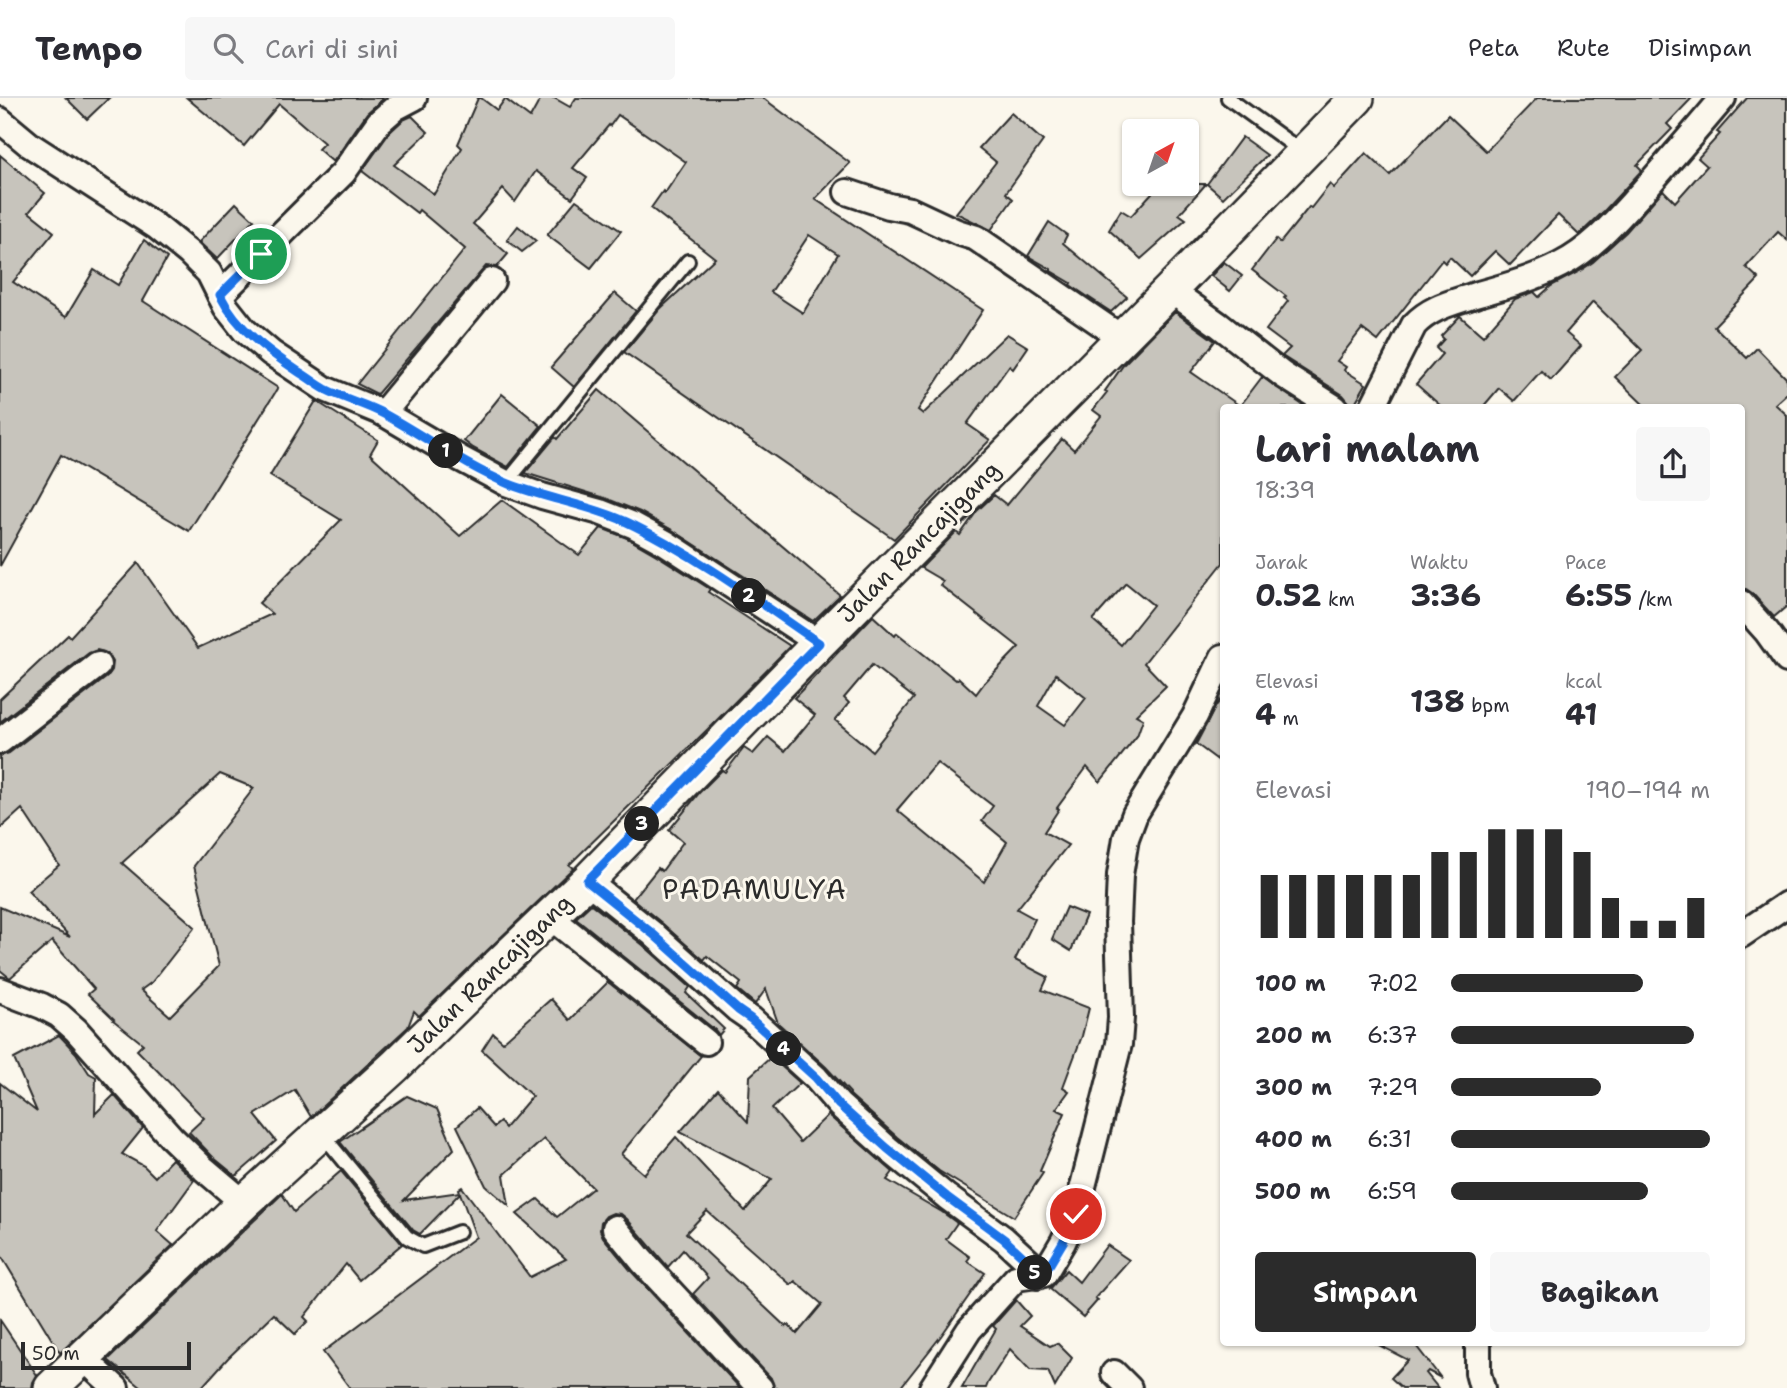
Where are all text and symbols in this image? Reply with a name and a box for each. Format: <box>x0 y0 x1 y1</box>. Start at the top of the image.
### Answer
search box <box>185 17 675 80</box>
text: Tempo <box>35 26 143 71</box>
icon: search <box>209 29 247 67</box>
text: Cari di sini <box>265 31 399 66</box>
text: Peta <box>1468 32 1519 64</box>
text: Rute <box>1557 32 1610 64</box>
text: Disimpan <box>1648 32 1752 64</box>
north arrow <box>1122 119 1199 196</box>
map controls <box>1122 119 1199 196</box>
pin <box>231 224 291 284</box>
icon: arrive <box>242 235 280 273</box>
text: Lari malam <box>1255 423 1480 474</box>
button: share <box>1636 427 1710 501</box>
pin: 1 <box>428 434 464 468</box>
text: 1 <box>441 438 450 463</box>
street label: Jalan Rancajigang <box>831 454 1007 630</box>
text: 18:39 <box>1255 475 1315 505</box>
text: Jarak <box>1255 550 1308 575</box>
text: Waktu <box>1410 550 1469 575</box>
text: Pace <box>1565 550 1607 575</box>
text: 0.52 <box>1255 575 1322 616</box>
text: 3:36 <box>1410 575 1481 616</box>
text: 6:55 <box>1565 575 1632 616</box>
pin: 2 <box>732 578 766 614</box>
text: 2 <box>742 583 755 608</box>
text: km <box>1322 587 1355 612</box>
text: /km <box>1632 587 1673 612</box>
text: Elevasi <box>1255 669 1319 694</box>
text: kcal <box>1565 669 1602 694</box>
text: 138 <box>1410 681 1465 722</box>
text: bpm <box>1465 693 1510 718</box>
text: 4 <box>1255 694 1276 735</box>
text: 41 <box>1565 694 1598 735</box>
text: m <box>1276 706 1299 731</box>
text: Elevasi <box>1255 775 1332 805</box>
text: 190–194 m <box>1586 775 1710 805</box>
pin: 3 <box>624 806 660 842</box>
text: 3 <box>635 811 648 836</box>
district label: PADAMULYA <box>662 870 848 908</box>
street label: Jalan Rancajigang <box>401 887 579 1061</box>
text: 100 m <box>1255 968 1326 998</box>
text: 7:02 <box>1367 968 1419 998</box>
text: 200 m <box>1255 1020 1332 1050</box>
text: 6:37 <box>1367 1020 1418 1050</box>
pin: 4 <box>766 1032 802 1066</box>
text: 4 <box>777 1036 790 1061</box>
text: 300 m <box>1255 1072 1332 1102</box>
text: 7:29 <box>1367 1072 1418 1102</box>
text: 400 m <box>1255 1124 1332 1154</box>
text: 6:31 <box>1367 1124 1412 1154</box>
text: 500 m <box>1255 1176 1330 1206</box>
text: 6:59 <box>1367 1176 1417 1206</box>
pin <box>1046 1184 1106 1244</box>
icon: check <box>1057 1195 1095 1233</box>
button: Simpan <box>1255 1252 1476 1332</box>
button: Bagikan <box>1490 1252 1710 1332</box>
pin: 5 <box>1018 1256 1052 1290</box>
text: 5 <box>1029 1260 1040 1285</box>
scale bar <box>21 1339 191 1371</box>
text: 50 m <box>32 1341 80 1366</box>

